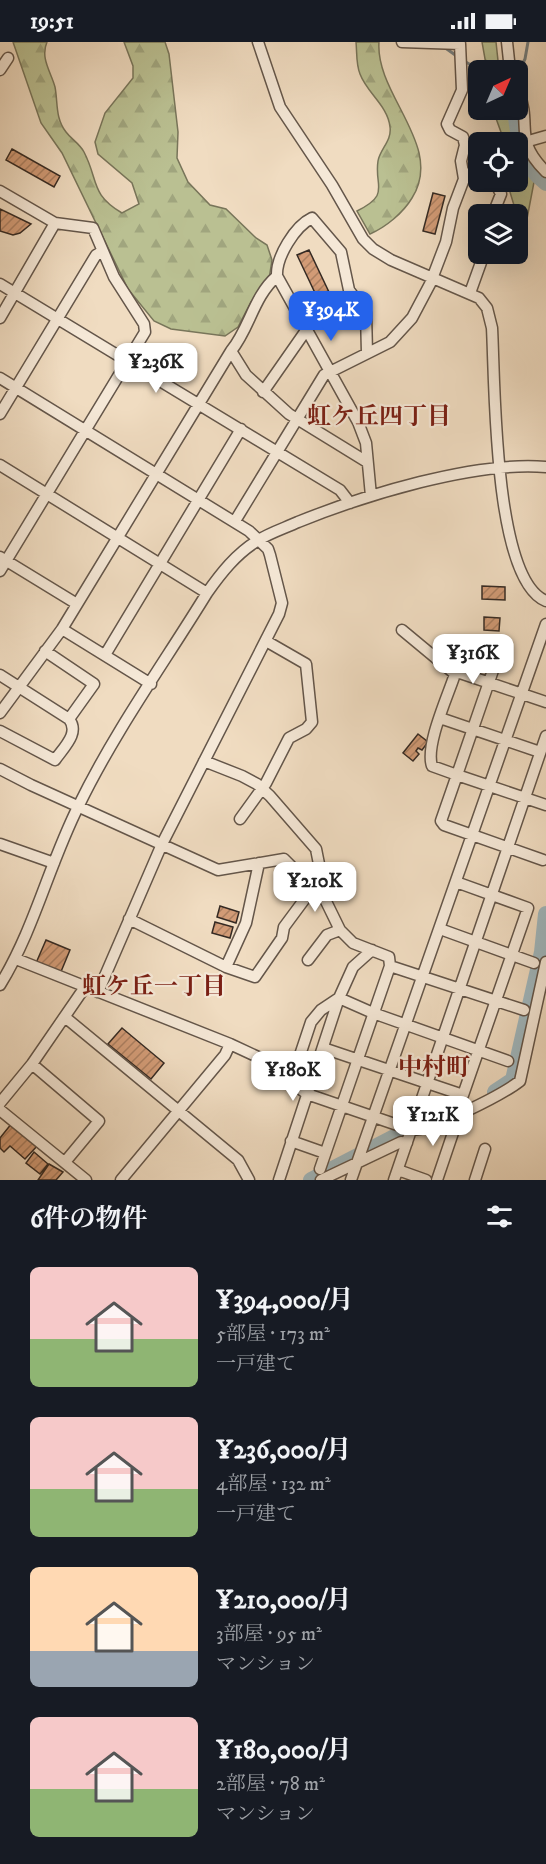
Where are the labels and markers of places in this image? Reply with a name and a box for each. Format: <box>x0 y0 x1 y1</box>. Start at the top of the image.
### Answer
pin: ¥394K <box>289 291 373 342</box>
pin: ¥236K <box>114 343 198 394</box>
pin: ¥316K <box>431 634 515 685</box>
pin: ¥210K <box>273 862 357 913</box>
pin: ¥180K <box>251 1051 335 1102</box>
pin: ¥121K <box>391 1096 475 1147</box>

